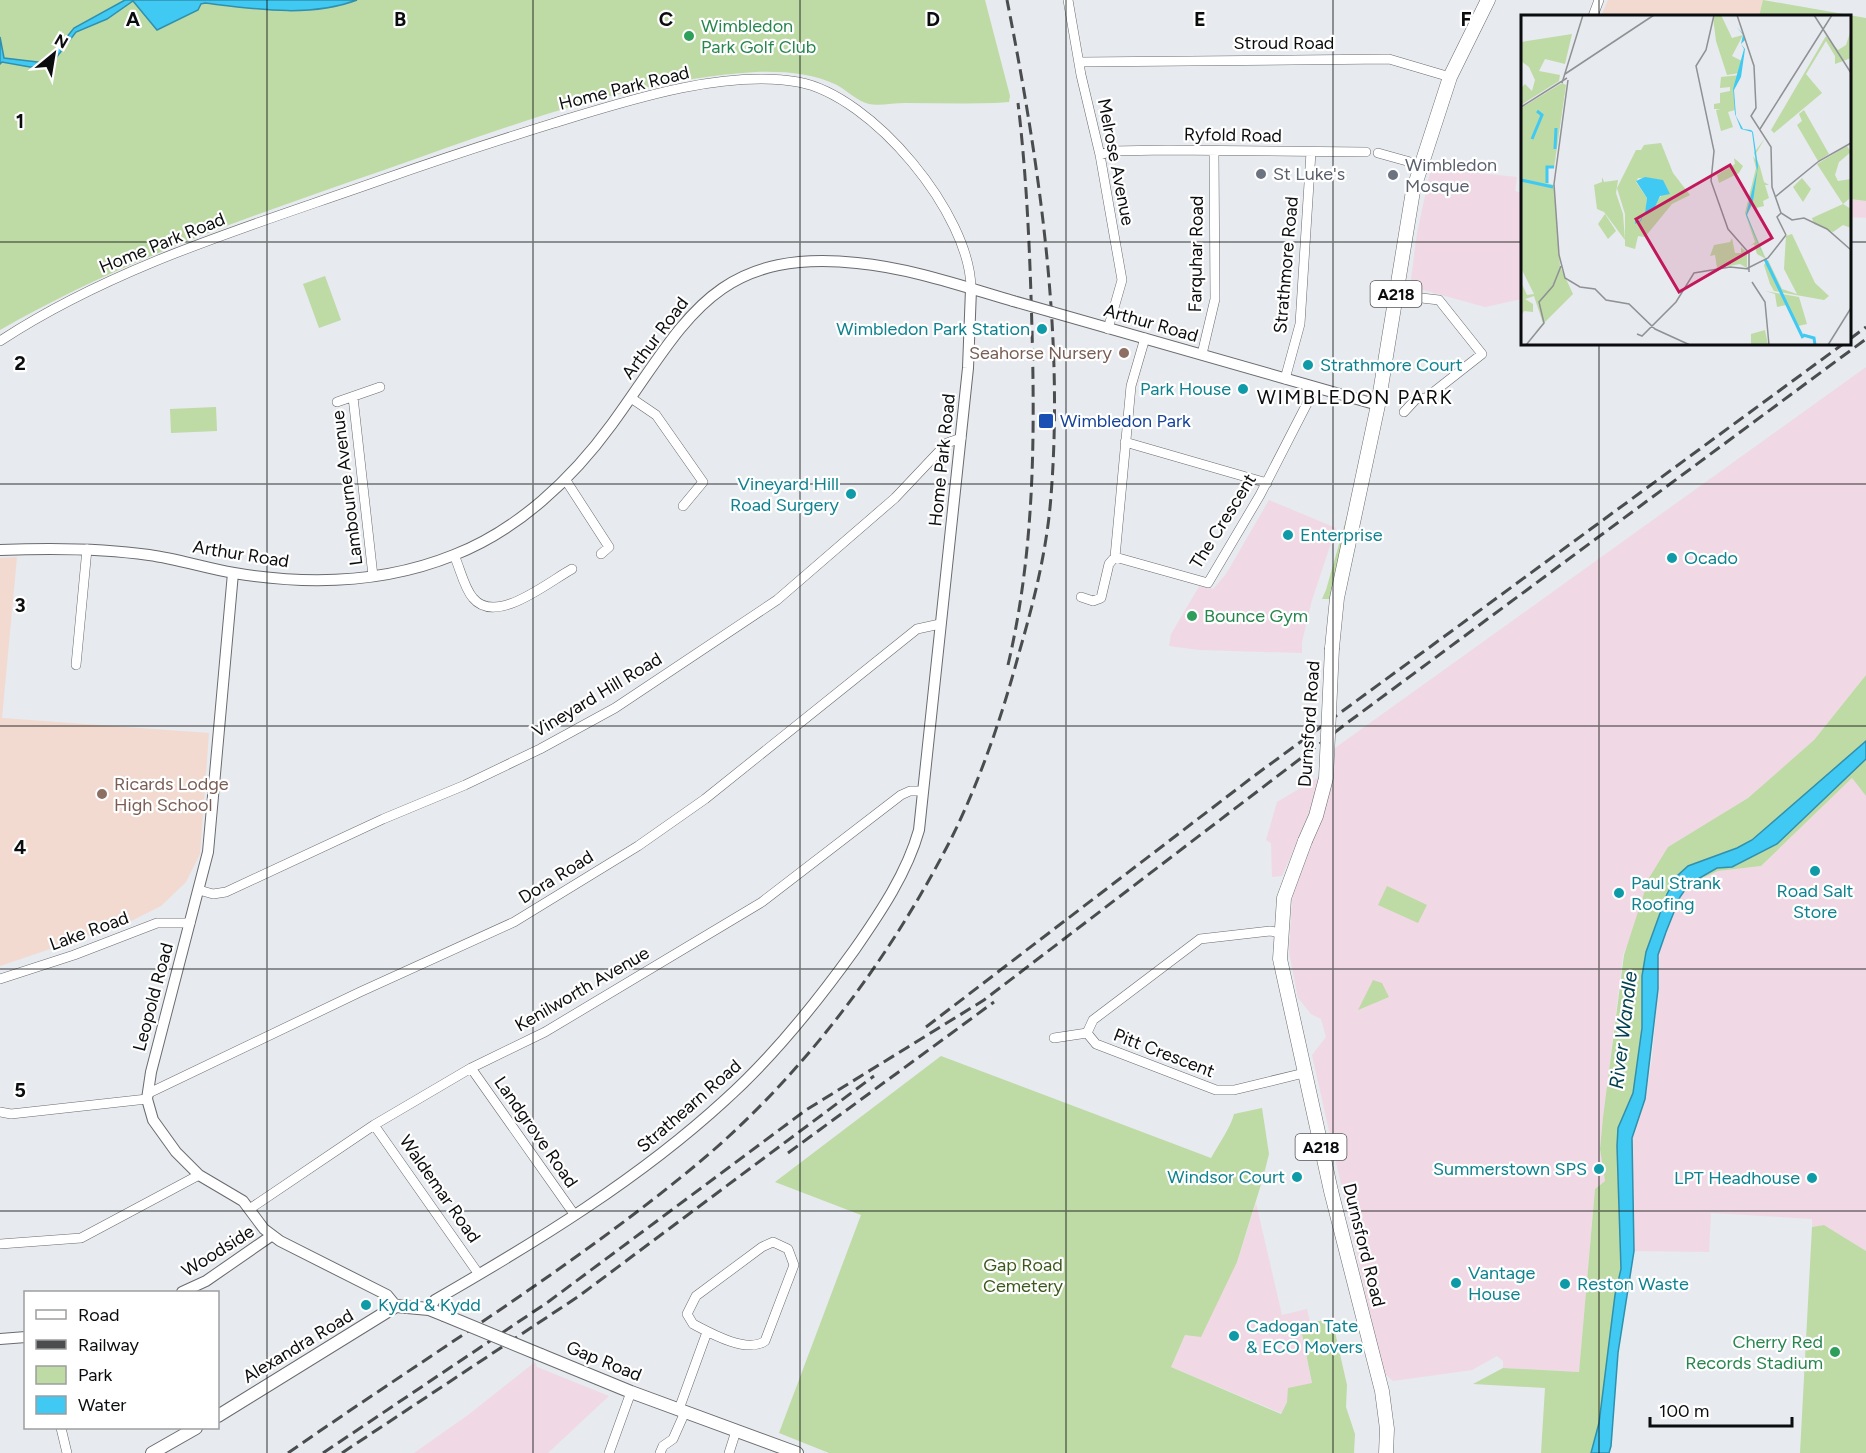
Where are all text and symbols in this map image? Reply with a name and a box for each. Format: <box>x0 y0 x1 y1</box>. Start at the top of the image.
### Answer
text: A <box>126 7 141 31</box>
text: B <box>394 7 406 31</box>
text: C <box>659 7 673 31</box>
text: D <box>926 7 940 31</box>
text: E <box>1194 7 1206 31</box>
text: F <box>1460 7 1472 31</box>
place label: Wimbledon Park Golf Club <box>701 15 816 58</box>
inset map <box>1521 15 1851 345</box>
north arrow <box>24 24 84 84</box>
marker: Wimbledon Park Golf Club <box>682 29 696 43</box>
text: N <box>51 30 71 53</box>
street label: Stroud Road <box>1234 32 1334 54</box>
street label: Home Park Road <box>556 61 692 115</box>
street label: Melrose Avenue <box>1093 97 1139 228</box>
text: 1 <box>16 109 24 133</box>
street label: Ryfold Road <box>1184 123 1282 147</box>
place label: Wimbledon Mosque <box>1405 154 1497 197</box>
place label: St Luke's <box>1273 163 1345 185</box>
marker: St Luke's <box>1254 167 1268 181</box>
marker: Wimbledon Mosque <box>1386 168 1400 182</box>
street label: Farquhar Road <box>1184 196 1208 312</box>
street label: Strathmore Road <box>1269 196 1303 334</box>
street label: Home Park Road <box>96 208 228 278</box>
road number: A218 <box>1370 281 1422 307</box>
street label: Arthur Road <box>617 293 693 383</box>
street label: Arthur Road <box>1101 299 1201 347</box>
place label: Wimbledon Park Station <box>836 318 1030 340</box>
marker: Wimbledon Park Station <box>1035 322 1049 336</box>
place label: Seahorse Nursery <box>969 342 1113 364</box>
marker: Seahorse Nursery <box>1117 346 1131 360</box>
text: 2 <box>14 351 26 375</box>
place label: Strathmore Court <box>1320 354 1463 376</box>
marker: Strathmore Court <box>1301 358 1315 372</box>
place label: Park House <box>1140 378 1231 400</box>
marker: Park House <box>1236 382 1250 396</box>
district label: WIMBLEDON PARK <box>1257 385 1453 409</box>
street label: Home Park Road <box>924 392 960 528</box>
street label: Lambourne Avenue <box>327 409 367 567</box>
place label: Wimbledon Park <box>1060 410 1191 432</box>
marker: Wimbledon Park <box>1037 412 1055 430</box>
street label: The Crescent <box>1185 469 1261 573</box>
place label: Vineyard Hill Road Surgery <box>730 473 840 516</box>
marker: Vineyard Hill Road Surgery <box>844 487 858 501</box>
place label: Enterprise <box>1300 524 1383 546</box>
marker: Enterprise <box>1281 528 1295 542</box>
street label: Arthur Road <box>191 536 291 572</box>
place label: Ocado <box>1684 547 1738 569</box>
marker: Ocado <box>1665 551 1679 565</box>
text: 3 <box>14 593 26 617</box>
place label: Bounce Gym <box>1204 605 1308 627</box>
marker: Bounce Gym <box>1185 609 1199 623</box>
street label: Vineyard Hill Road <box>528 648 666 742</box>
street label: Durnsford Road <box>1294 660 1324 788</box>
place label: Ricards Lodge High School <box>114 773 229 816</box>
marker: Ricards Lodge High School <box>95 787 109 801</box>
text: 4 <box>14 835 27 859</box>
street label: Dora Road <box>515 845 597 909</box>
marker: Road Salt Store <box>1808 864 1822 878</box>
place label: Paul Strank Roofing <box>1631 872 1721 915</box>
place label: Road Salt Store <box>1777 880 1854 923</box>
marker: Paul Strank Roofing <box>1612 886 1626 900</box>
street label: Lake Road <box>46 907 132 955</box>
street label: Leopold Road <box>128 940 178 1054</box>
street label: Kenilworth Avenue <box>511 942 653 1036</box>
water label: River Wandle <box>1604 970 1642 1090</box>
street label: Pitt Crescent <box>1110 1024 1218 1082</box>
street label: Strathearn Road <box>632 1055 746 1157</box>
street label: Landgrove Road <box>489 1072 583 1192</box>
text: 5 <box>14 1078 26 1102</box>
street label: Waldemar Road <box>395 1131 485 1247</box>
road number: A218 <box>1296 1134 1346 1160</box>
place label: Summerstown SPS <box>1433 1158 1587 1180</box>
marker: Summerstown SPS <box>1592 1162 1606 1176</box>
place label: Windsor Court <box>1167 1166 1285 1188</box>
place label: LPT Headhouse <box>1674 1167 1800 1189</box>
marker: Windsor Court <box>1290 1170 1304 1184</box>
marker: LPT Headhouse <box>1805 1171 1819 1185</box>
street label: Durnsford Road <box>1338 1181 1390 1309</box>
street label: Woodside <box>178 1220 258 1282</box>
park label: Gap Road Cemetery <box>983 1254 1064 1297</box>
place label: Vantage House <box>1468 1262 1535 1305</box>
place label: Reston Waste <box>1577 1273 1689 1295</box>
marker: Vantage House <box>1449 1276 1463 1290</box>
marker: Reston Waste <box>1558 1277 1572 1291</box>
legend <box>24 1291 219 1429</box>
place label: Kydd & Kydd <box>378 1294 481 1316</box>
marker: Kydd & Kydd <box>359 1298 373 1312</box>
text: Road <box>78 1304 119 1326</box>
street label: Alexandra Road <box>239 1304 357 1388</box>
place label: Cadogan Tate & ECO Movers <box>1246 1315 1363 1358</box>
marker: Cadogan Tate & ECO Movers <box>1227 1329 1241 1343</box>
place label: Cherry Red Records Stadium <box>1685 1331 1823 1374</box>
text: Railway <box>78 1334 140 1356</box>
street label: Gap Road <box>563 1336 645 1386</box>
marker: Cherry Red Records Stadium <box>1828 1345 1842 1359</box>
text: Park <box>78 1364 113 1386</box>
scale bar <box>1650 1390 1792 1428</box>
text: Water <box>78 1394 126 1416</box>
text: 100 m <box>1659 1400 1709 1422</box>

